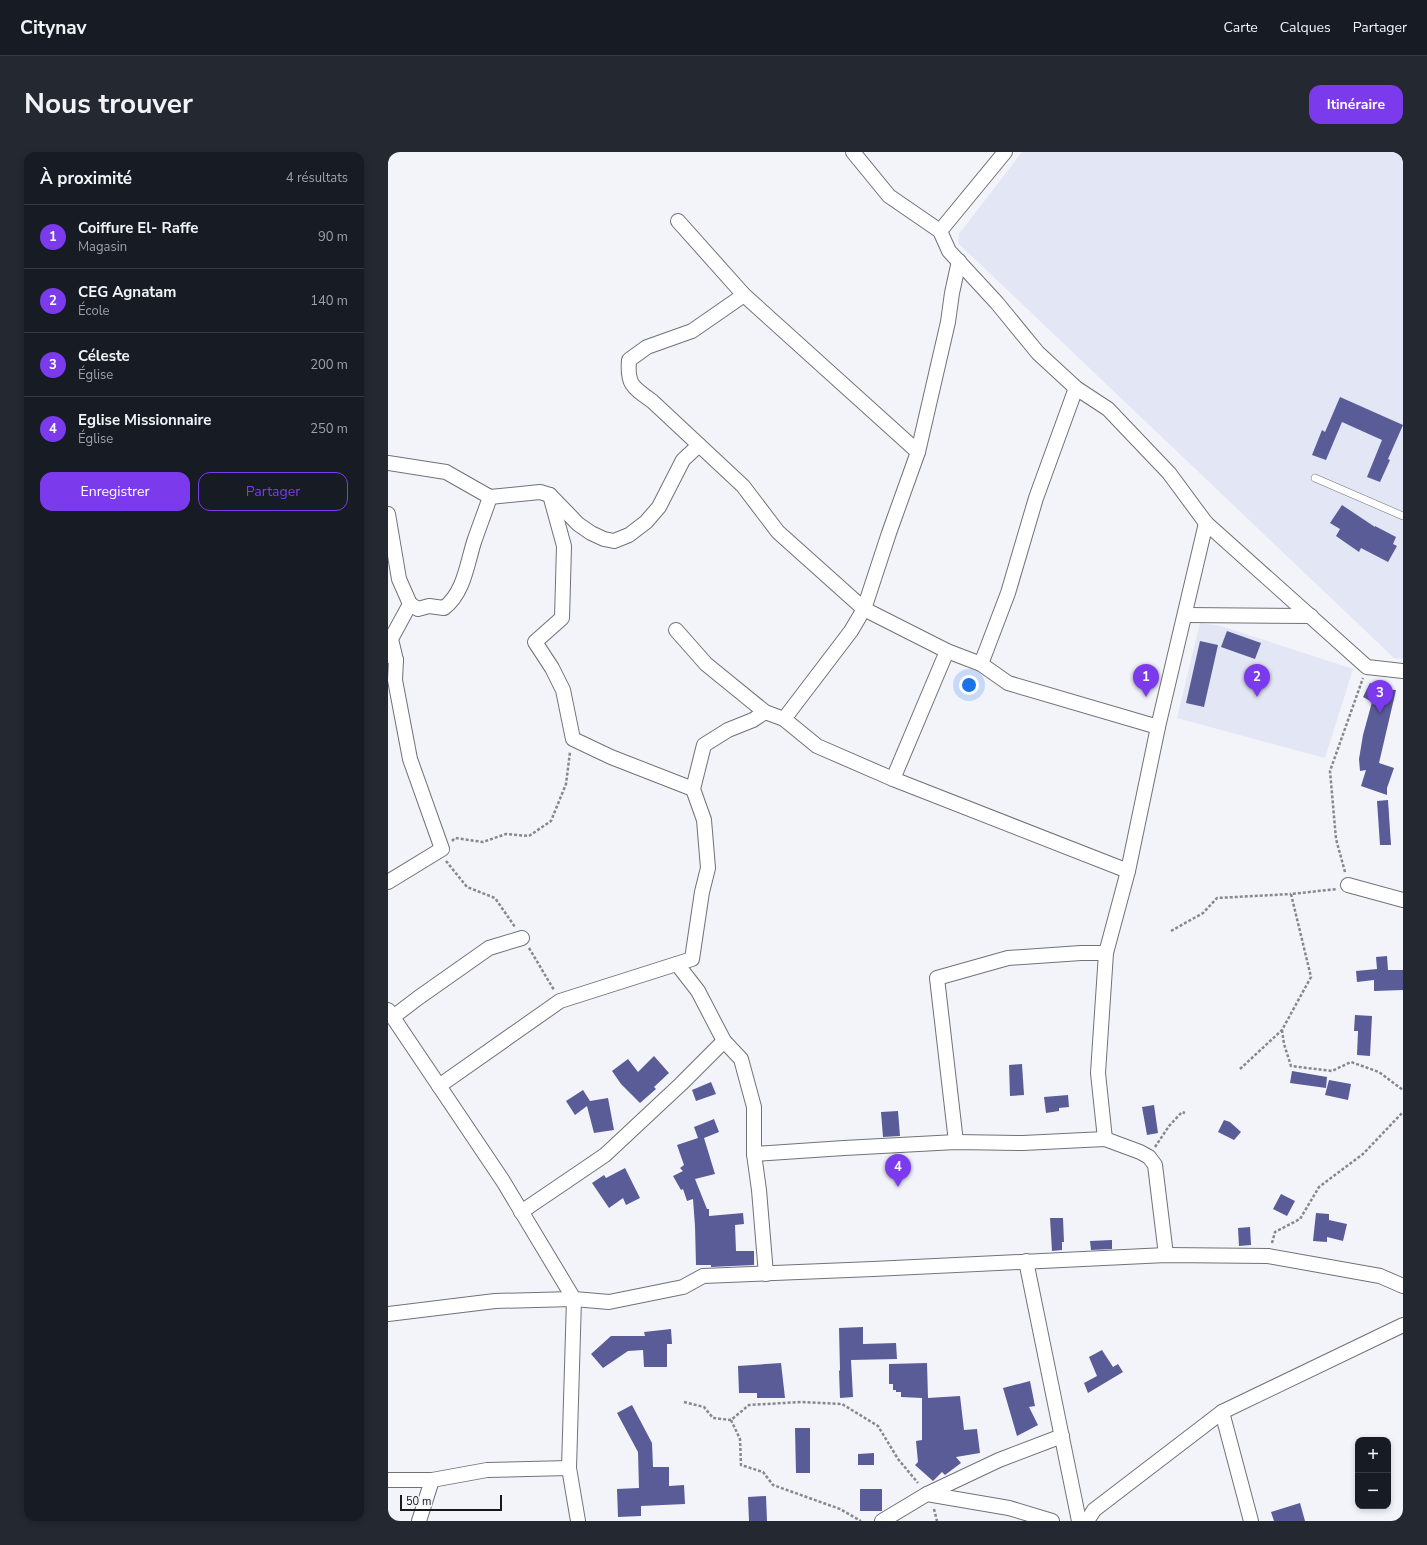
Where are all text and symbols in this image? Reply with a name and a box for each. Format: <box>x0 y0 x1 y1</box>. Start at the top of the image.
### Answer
text: Citynav <box>20 15 87 41</box>
text: Carte <box>1224 18 1258 37</box>
text: Calques <box>1280 18 1331 37</box>
text: Partager <box>1353 18 1407 37</box>
text: Nous trouver <box>24 85 193 123</box>
button: Itinéraire <box>1309 85 1403 124</box>
text: À proximité <box>40 167 132 190</box>
text: 4 résultats <box>286 169 348 187</box>
text: Coiffure El- Raffe <box>78 218 198 238</box>
text: 1 <box>49 228 57 246</box>
text: 90 m <box>318 228 348 246</box>
text: Magasin <box>78 238 127 256</box>
text: CEG Agnatam <box>78 282 176 302</box>
text: 2 <box>49 292 57 310</box>
text: 140 m <box>310 292 348 310</box>
text: École <box>78 302 109 320</box>
text: Céleste <box>78 346 130 366</box>
text: 3 <box>49 356 57 374</box>
text: 200 m <box>310 356 348 374</box>
text: Église <box>78 366 113 384</box>
text: Eglise Missionnaire <box>78 410 212 430</box>
text: 4 <box>49 420 57 438</box>
text: 250 m <box>310 420 348 438</box>
text: Église <box>78 430 113 448</box>
button: Enregistrer <box>40 472 190 511</box>
button: Partager <box>198 472 348 511</box>
pin: 1 <box>1133 664 1159 697</box>
pin: 2 <box>1244 664 1270 697</box>
your location <box>959 675 979 695</box>
pin: 3 <box>1367 680 1393 713</box>
pin: 4 <box>885 1154 911 1187</box>
map controls <box>1355 1437 1391 1509</box>
button: + <box>1355 1437 1391 1473</box>
button: − <box>1355 1473 1391 1509</box>
scale bar <box>400 1493 502 1512</box>
text: 50 m <box>406 1494 431 1509</box>

